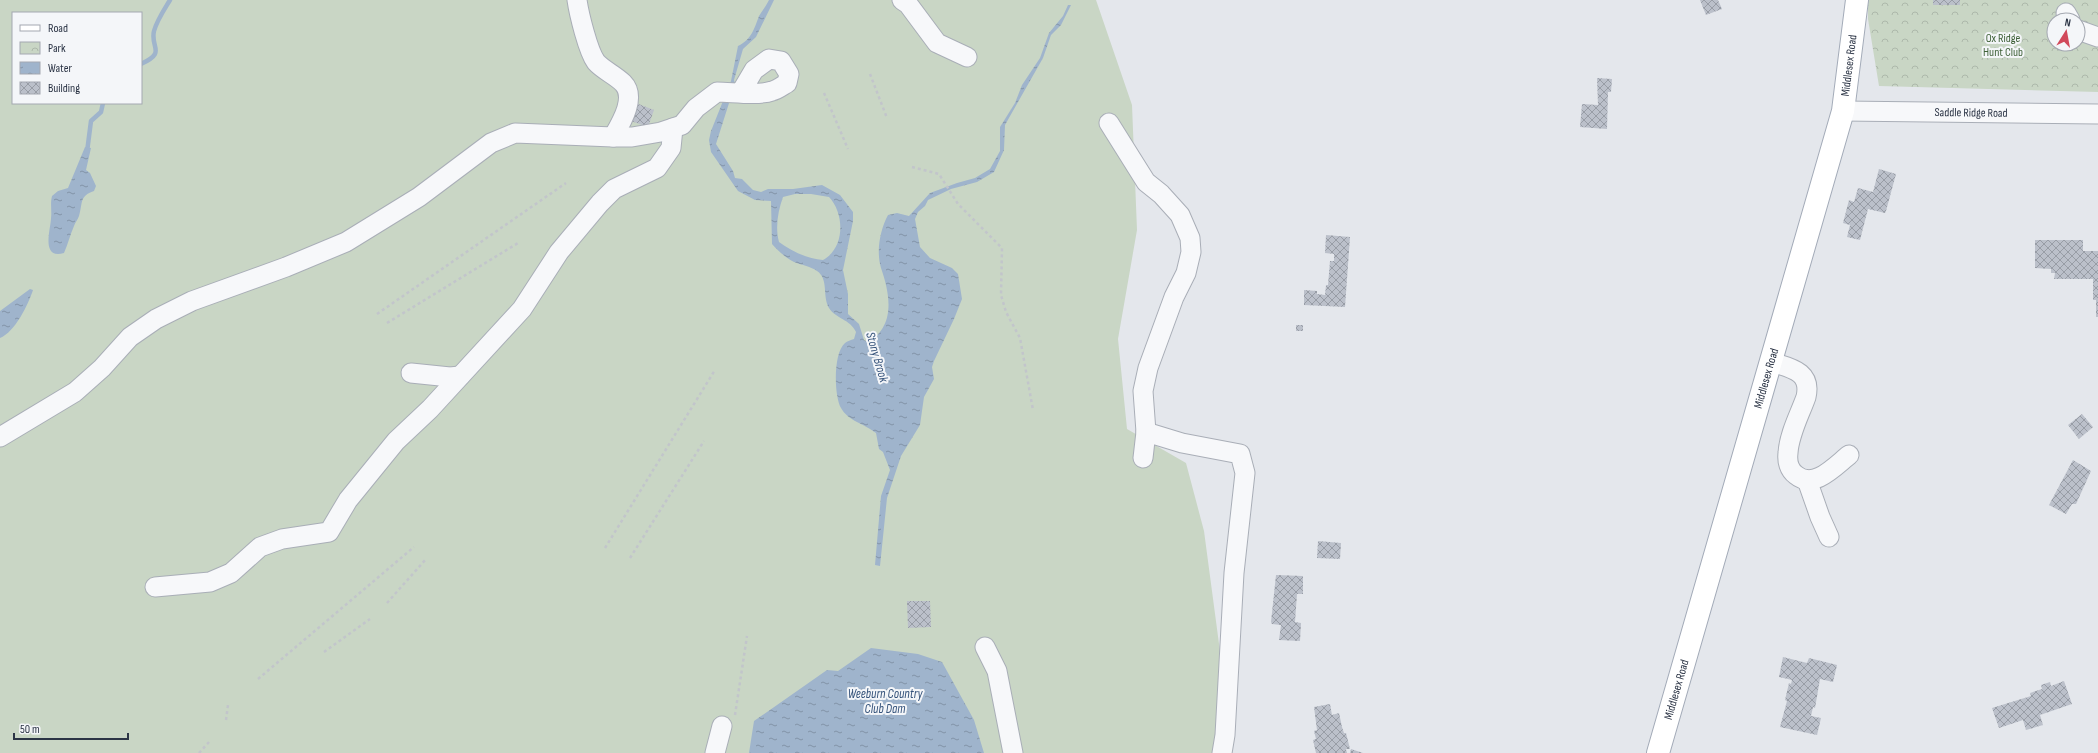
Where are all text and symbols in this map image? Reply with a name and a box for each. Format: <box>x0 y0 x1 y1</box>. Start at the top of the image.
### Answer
legend <box>12 12 142 104</box>
north arrow <box>2046 12 2086 52</box>
text: N <box>2064 16 2072 30</box>
text: Road <box>48 21 68 36</box>
park label: Ox Ridge Hunt Club <box>1983 31 2023 60</box>
street label: Middlesex Road <box>1837 34 1860 97</box>
text: Park <box>48 41 66 56</box>
text: Water <box>48 61 72 76</box>
text: Building <box>48 81 80 96</box>
street label: Saddle Ridge Road <box>1934 105 2008 120</box>
water label: Stony Brook <box>862 330 892 385</box>
street label: Middlesex Road <box>1750 346 1782 410</box>
street label: Middlesex Road <box>1660 658 1692 721</box>
water label: Weeburn Country Club Dam <box>848 686 923 717</box>
scale bar <box>14 715 128 741</box>
text: 50 m <box>20 722 40 737</box>

